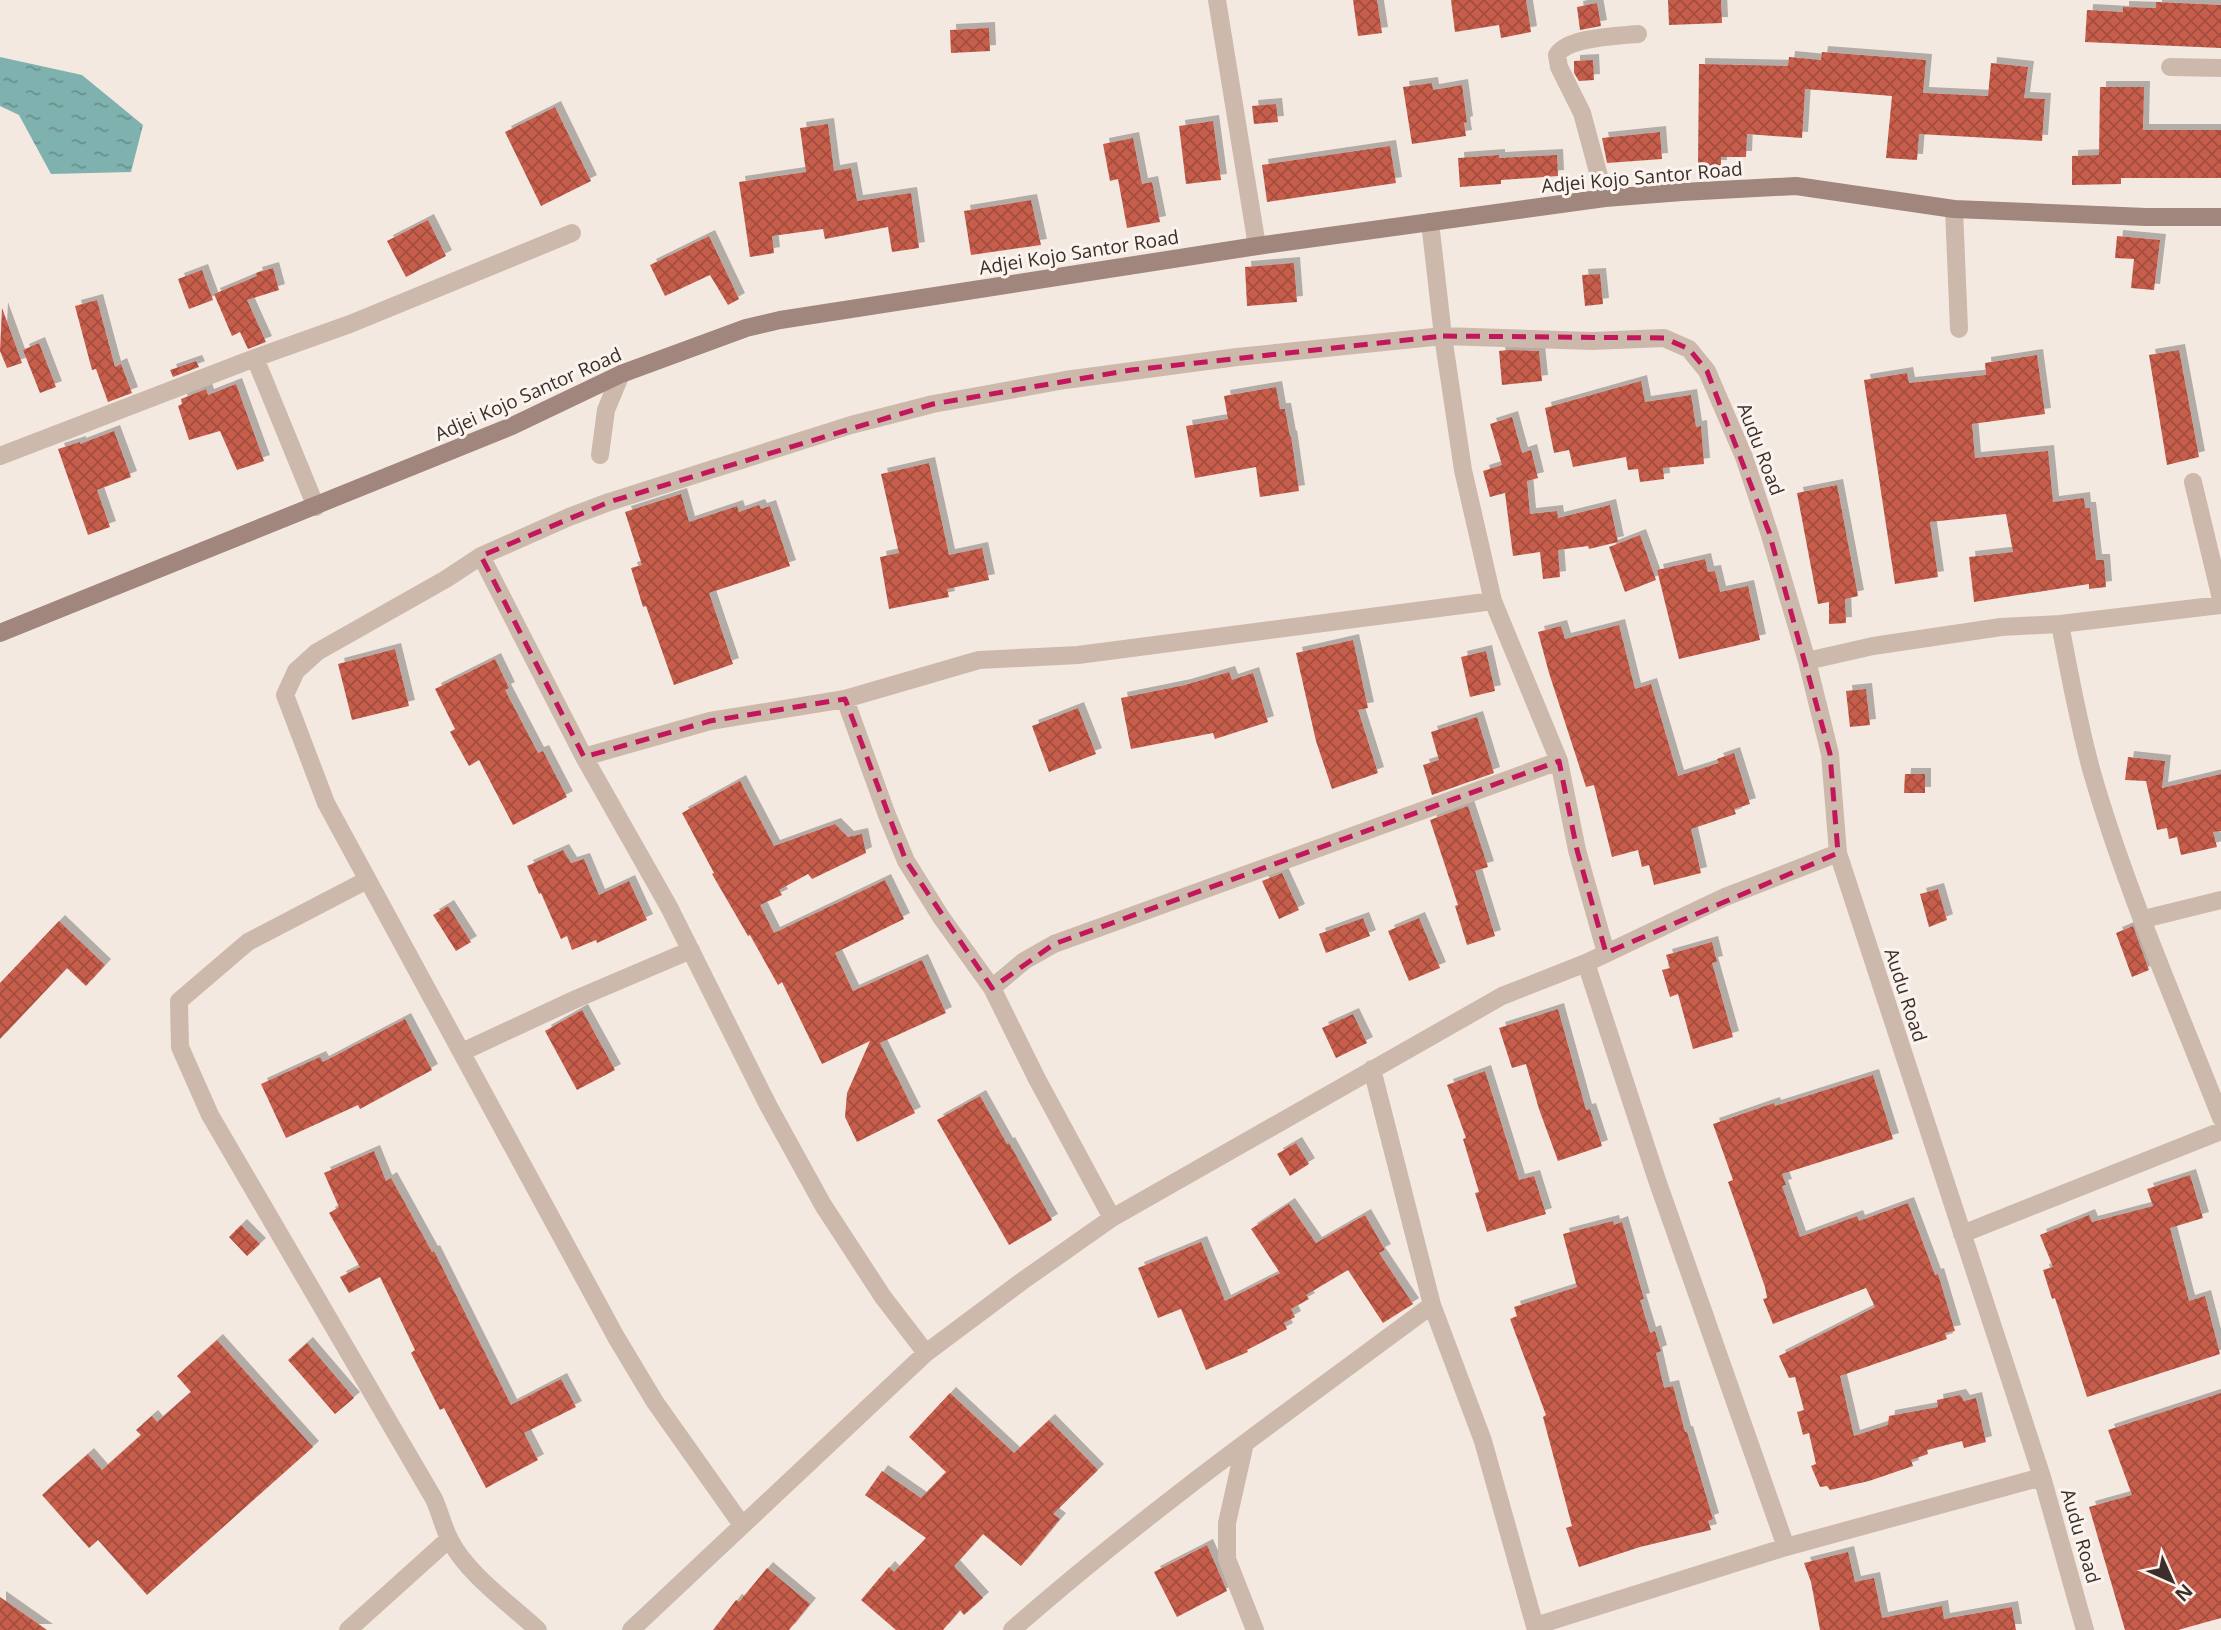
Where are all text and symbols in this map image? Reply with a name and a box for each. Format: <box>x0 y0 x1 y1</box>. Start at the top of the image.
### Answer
street label: Adjei Kojo Santor Road <box>1540 155 1744 199</box>
street label: Adjei Kojo Santor Road <box>977 223 1181 281</box>
street label: Adjei Kojo Santor Road <box>430 341 626 447</box>
street label: Audu Road <box>1731 399 1791 499</box>
street label: Audu Road <box>1879 945 1933 1045</box>
street label: Audu Road <box>2055 1486 2107 1586</box>
north arrow <box>2137 1546 2207 1616</box>
text: N <box>2169 1578 2199 1608</box>

